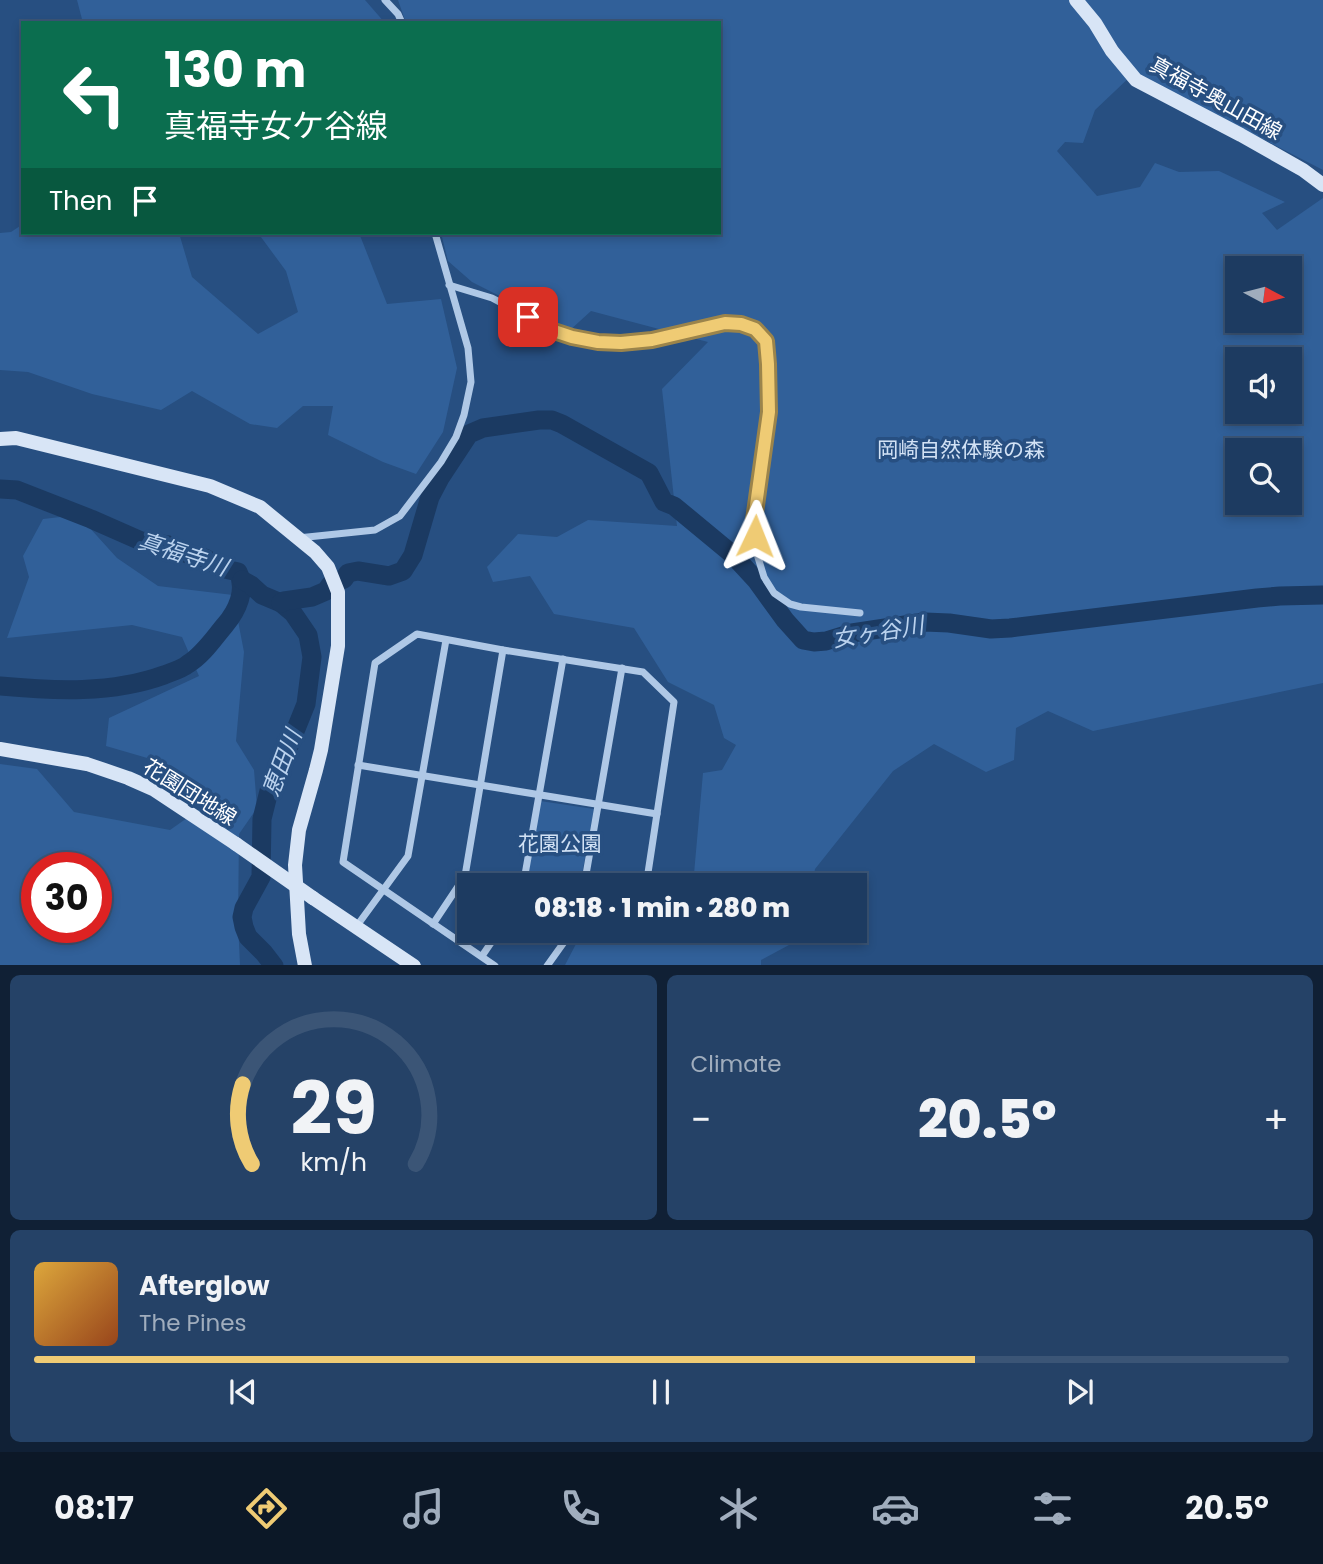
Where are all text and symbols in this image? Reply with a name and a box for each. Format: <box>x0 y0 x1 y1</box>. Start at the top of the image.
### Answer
text: 130 m <box>164 36 306 104</box>
icon: left <box>49 49 140 140</box>
street label: 真福寺奥山田線 <box>1145 50 1287 146</box>
text: 真福寺女ケ谷線 <box>164 103 388 148</box>
icon: arrive <box>126 182 164 220</box>
text: Then <box>49 183 112 219</box>
north arrow <box>1225 256 1302 332</box>
map controls <box>1225 256 1302 515</box>
pin <box>498 287 558 347</box>
icon: arrive <box>509 298 547 336</box>
button: sound <box>1225 347 1302 424</box>
park label: 岡崎自然体験の森 <box>877 435 1045 464</box>
button: search <box>1225 438 1302 515</box>
position arrow <box>718 499 792 573</box>
water label: 真福寺川 <box>134 525 235 584</box>
water label: 女ヶ谷川 <box>830 609 929 655</box>
water label: 恵田川 <box>255 722 310 801</box>
street label: 花園団地線 <box>138 752 242 832</box>
park label: 花園公園 <box>518 829 602 858</box>
speed limit sign: 30 <box>21 852 112 943</box>
text: 08:18 · 1 min · 280 m <box>534 890 790 926</box>
text: Climate <box>691 1048 781 1080</box>
text: 29 <box>290 1058 376 1159</box>
text: 20.5° <box>918 1083 1056 1156</box>
text: − <box>691 1093 711 1146</box>
text: + <box>1263 1093 1289 1146</box>
text: km/h <box>300 1144 367 1179</box>
text: Afterglow <box>139 1268 270 1304</box>
text: The Pines <box>139 1307 247 1339</box>
icon: previous <box>224 1373 262 1411</box>
icon: pause <box>642 1373 680 1411</box>
icon: next <box>1061 1373 1099 1411</box>
icon: directions <box>242 1484 291 1533</box>
icon: music <box>399 1484 448 1533</box>
icon: phone <box>556 1484 605 1533</box>
icon: climate <box>714 1484 763 1533</box>
icon: car <box>871 1484 920 1533</box>
icon: filters <box>1028 1484 1077 1533</box>
text: 08:17 <box>54 1485 134 1530</box>
text: 20.5° <box>1185 1485 1269 1530</box>

